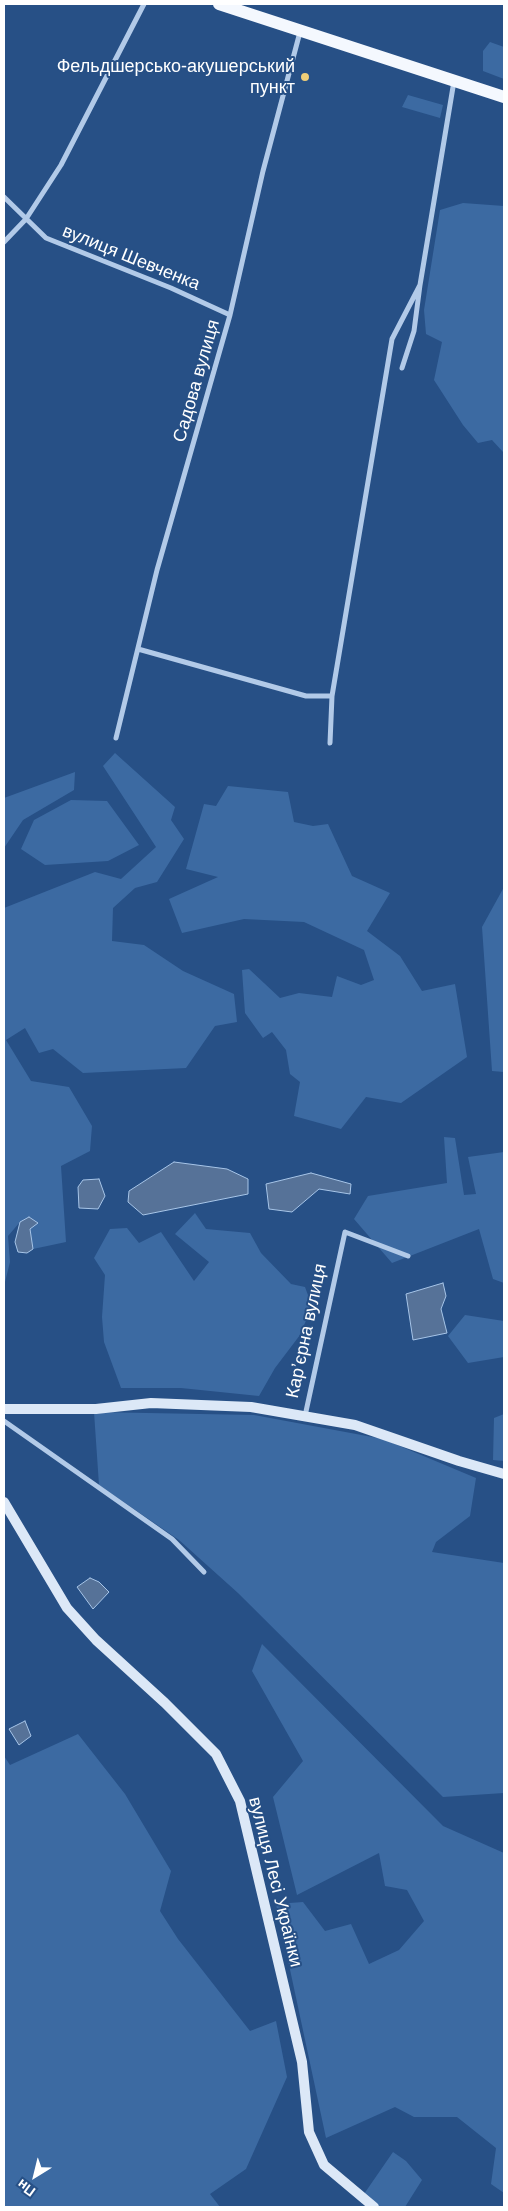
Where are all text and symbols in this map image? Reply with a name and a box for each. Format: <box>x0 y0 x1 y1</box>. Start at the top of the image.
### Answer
place label: Фельдшерсько-акушерський пункт <box>57 56 295 98</box>
marker: Фельдшерсько-акушерський пункт <box>299 71 311 83</box>
street label: вулиця Шевченка <box>59 221 203 295</box>
street label: Садова вулиця <box>169 317 225 445</box>
street label: Карʼєрна вулиця <box>282 1262 332 1400</box>
street label: вулиця Лесі Українки <box>243 1795 307 1969</box>
north arrow <box>10 2151 60 2201</box>
text: Пн <box>14 2176 38 2200</box>

